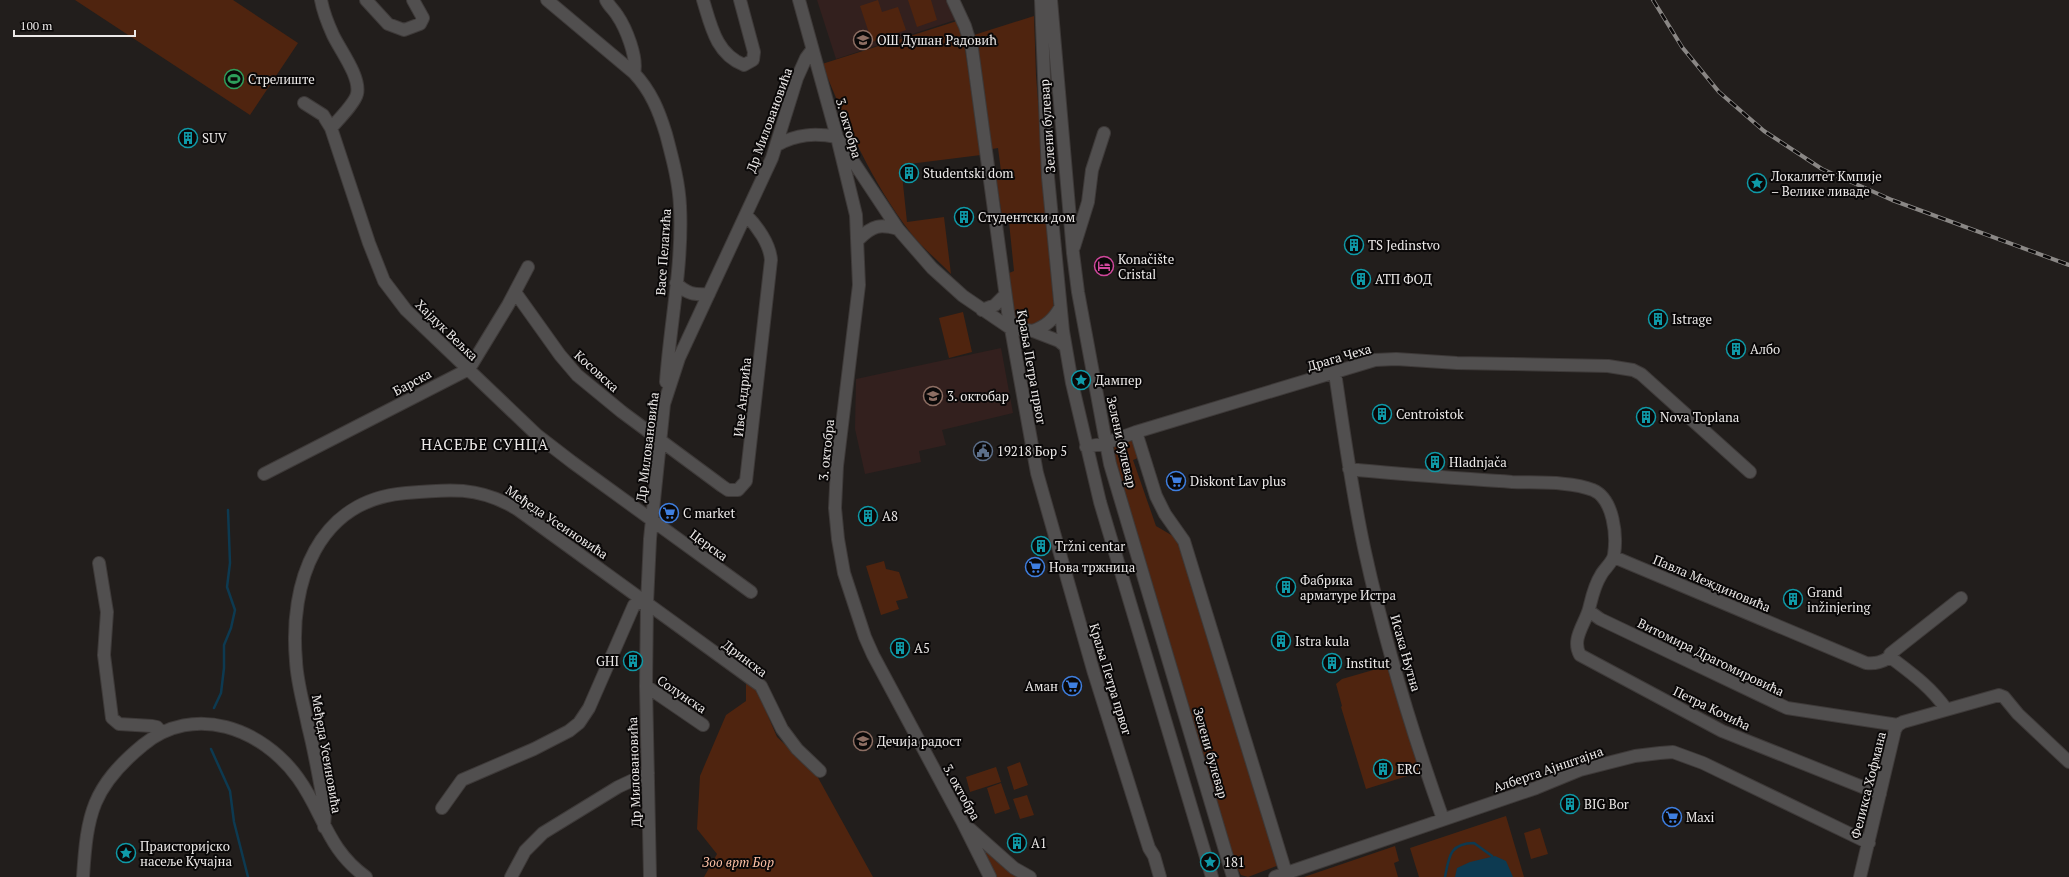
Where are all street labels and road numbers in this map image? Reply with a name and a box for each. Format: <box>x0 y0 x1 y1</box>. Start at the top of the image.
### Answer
street label: Др Миловановића <box>742 65 796 175</box>
street label: Зелени булевар <box>1035 79 1059 173</box>
street label: 3. октобра <box>832 96 866 161</box>
street label: Васе Пелагића <box>651 208 675 296</box>
street label: Хајдук Вељка <box>412 295 483 365</box>
street label: Краља Петра првог <box>1013 308 1051 426</box>
street label: Драга Чеха <box>1305 339 1374 375</box>
street label: Косовска <box>571 346 624 396</box>
street label: Иве Андрића <box>729 356 755 438</box>
street label: Барска <box>390 364 435 400</box>
street label: Др Миловановића <box>631 391 663 503</box>
street label: Зелени булевар <box>1103 394 1141 490</box>
street label: 3. октобра <box>814 418 838 482</box>
street label: Међеда Усеиновића <box>502 481 612 563</box>
street label: Церска <box>686 525 732 565</box>
street label: Павла Междиновића <box>1650 550 1774 616</box>
street label: Исака Њутна <box>1386 612 1426 694</box>
street label: Витомира Драгомировића <box>1635 614 1788 701</box>
street label: Краља Петра првог <box>1085 621 1137 737</box>
street label: Дринска <box>719 635 771 681</box>
street label: Солунска <box>654 671 711 717</box>
street label: Петра Кочића <box>1670 682 1754 735</box>
street label: Међеда Усеиновића <box>308 693 346 815</box>
street label: Зелени булевар <box>1189 705 1233 801</box>
street label: Др Миловановића <box>623 716 645 828</box>
street label: Феликса Хофмана <box>1846 729 1890 840</box>
street label: Алберта Ајнштајна <box>1491 742 1606 796</box>
street label: 3. октобра <box>939 761 985 824</box>

